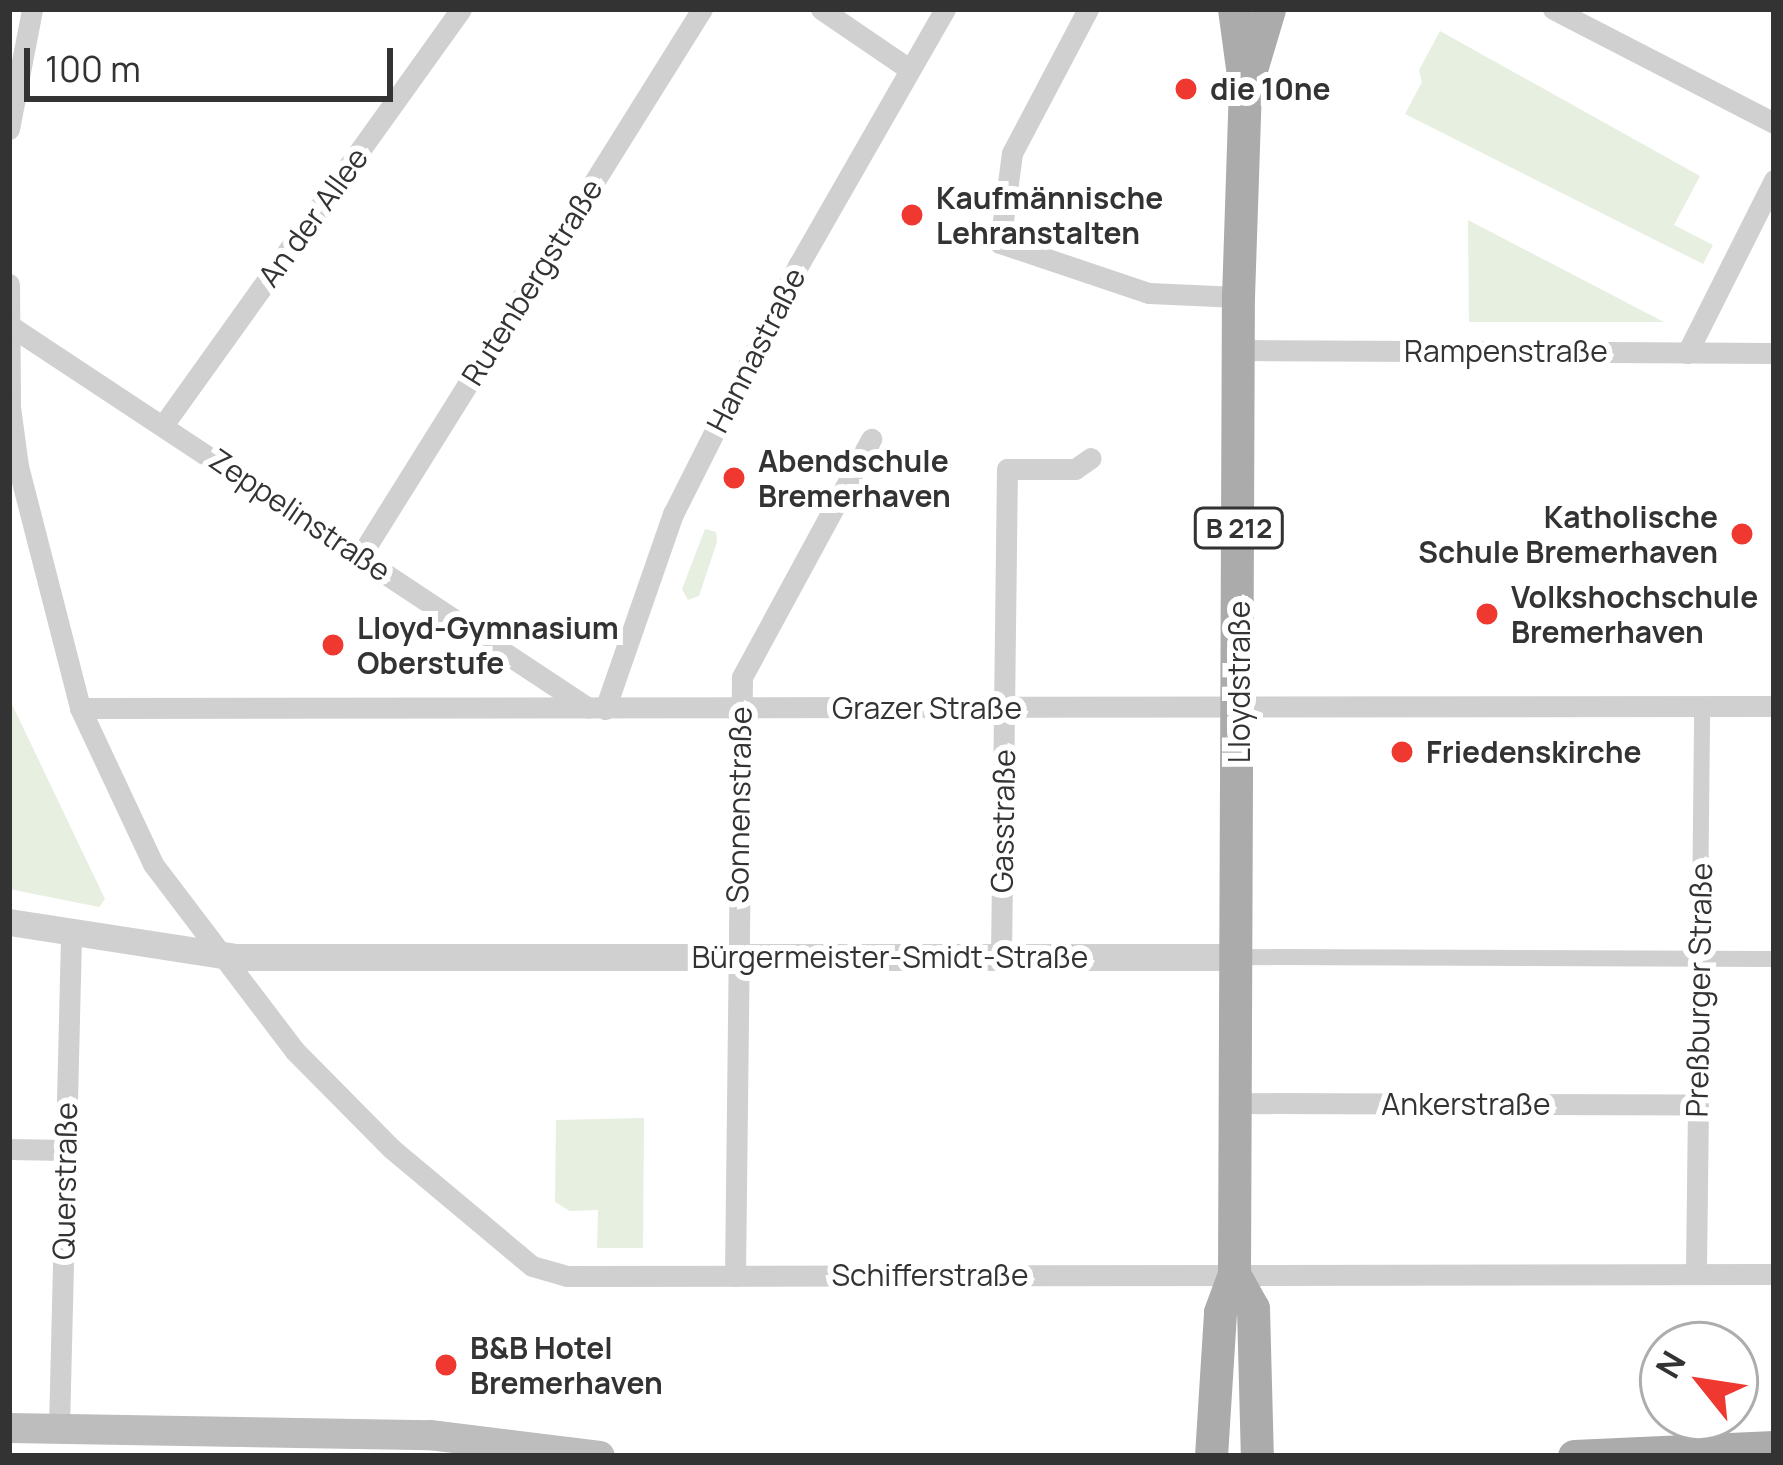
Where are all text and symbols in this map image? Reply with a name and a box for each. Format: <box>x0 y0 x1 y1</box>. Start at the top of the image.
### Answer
scale bar <box>30 24 399 98</box>
text: 100 m <box>45 44 141 93</box>
place label: die 10ne <box>1210 71 1330 107</box>
marker: die 10ne <box>1173 76 1199 102</box>
street label: An der Allee <box>251 140 375 294</box>
street label: Rutenbergstraße <box>454 172 610 392</box>
place label: Kaufmännische Lehranstalten <box>936 180 1163 250</box>
marker: Kaufmännische Lehranstalten <box>899 202 925 228</box>
street label: Hannastraße <box>699 262 813 438</box>
street label: Rampenstraße <box>1404 333 1608 369</box>
street label: Zeppelinstraße <box>203 441 397 589</box>
place label: Abendschule Bremerhaven <box>758 443 951 514</box>
marker: Abendschule Bremerhaven <box>721 465 747 491</box>
place label: Katholische Schule Bremerhaven <box>1418 499 1718 570</box>
road number: B 212 <box>1191 507 1287 549</box>
marker: Katholische Schule Bremerhaven <box>1729 521 1755 547</box>
place label: Volkshochschule Bremerhaven <box>1511 579 1758 650</box>
street label: Lloydstraße <box>1221 601 1257 763</box>
marker: Volkshochschule Bremerhaven <box>1474 601 1500 627</box>
place label: Lloyd-Gymnasium Oberstufe <box>357 610 619 680</box>
marker: Lloyd-Gymnasium Oberstufe <box>320 632 346 658</box>
street label: Grazer Straße <box>832 690 1022 726</box>
street label: Sonnenstraße <box>719 706 759 904</box>
place label: Friedenskirche <box>1426 734 1642 770</box>
marker: Friedenskirche <box>1389 739 1415 765</box>
street label: Gasstraße <box>984 749 1022 893</box>
street label: Preßburger Straße <box>1679 862 1719 1118</box>
street label: Bürgermeister-Smidt-Straße <box>692 939 1088 975</box>
street label: Ankerstraße <box>1381 1086 1551 1122</box>
street label: Querstraße <box>46 1102 84 1260</box>
street label: Schifferstraße <box>831 1257 1029 1293</box>
north arrow <box>1639 1321 1759 1441</box>
place label: B&B Hotel Bremerhaven <box>470 1330 663 1400</box>
text: N <box>1645 1343 1695 1386</box>
marker: B&B Hotel Bremerhaven <box>433 1352 459 1378</box>

